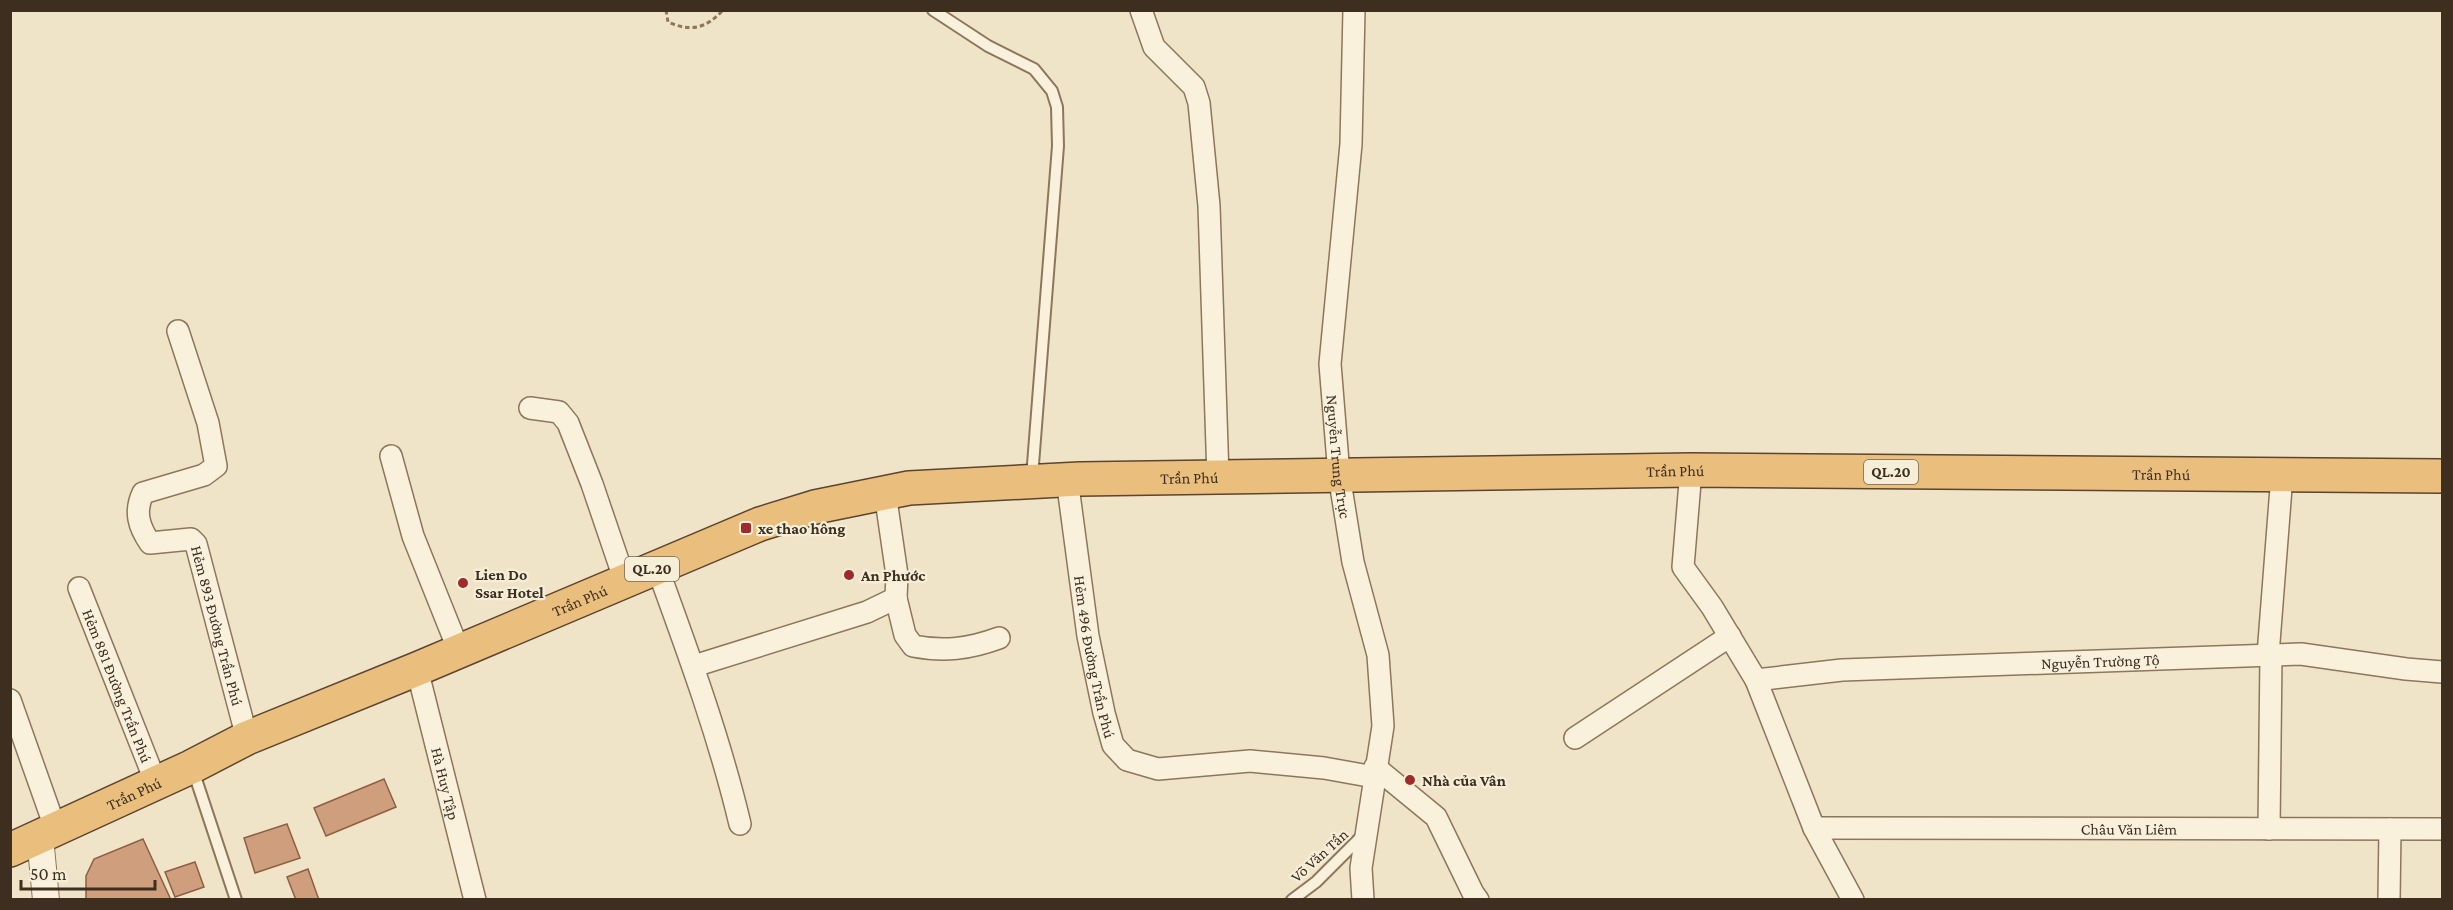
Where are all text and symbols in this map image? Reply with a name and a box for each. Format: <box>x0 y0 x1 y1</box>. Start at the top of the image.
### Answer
street label: Nguyễn Trung Trực <box>1323 394 1354 520</box>
road number: QL.20 <box>1864 460 1918 484</box>
street label: Trần Phú <box>1646 462 1705 480</box>
street label: Trần Phú <box>2132 466 2191 483</box>
street label: Trần Phú <box>1160 469 1219 487</box>
place label: xe thao hông <box>758 520 845 537</box>
marker: xe thao hông <box>739 521 753 535</box>
street label: Hẻm 893 Đường Trần Phú <box>188 544 246 708</box>
road number: QL.20 <box>625 557 679 581</box>
place label: Lien Do Ssar Hotel <box>475 566 544 601</box>
place label: An Phước <box>860 567 925 584</box>
marker: An Phước <box>842 568 856 582</box>
street label: Hẻm 496 Đường Trần Phú <box>1071 574 1119 741</box>
marker: Lien Do Ssar Hotel <box>456 576 470 590</box>
street label: Trần Phú <box>550 581 610 620</box>
street label: Hẻm 881 Đường Trần Phú <box>79 607 155 765</box>
street label: Nguyễn Trường Tộ <box>2041 651 2160 673</box>
street label: Hà Huy Tập <box>428 746 463 822</box>
place label: Nhà của Vân <box>1422 772 1506 789</box>
marker: Nhà của Vân <box>1403 773 1417 787</box>
street label: Trần Phú <box>104 774 164 814</box>
street label: Châu Văn Liêm <box>2081 820 2177 838</box>
street label: Võ Văn Tần <box>1287 825 1352 885</box>
scale bar <box>21 853 154 891</box>
text: 50 m <box>30 864 67 884</box>

